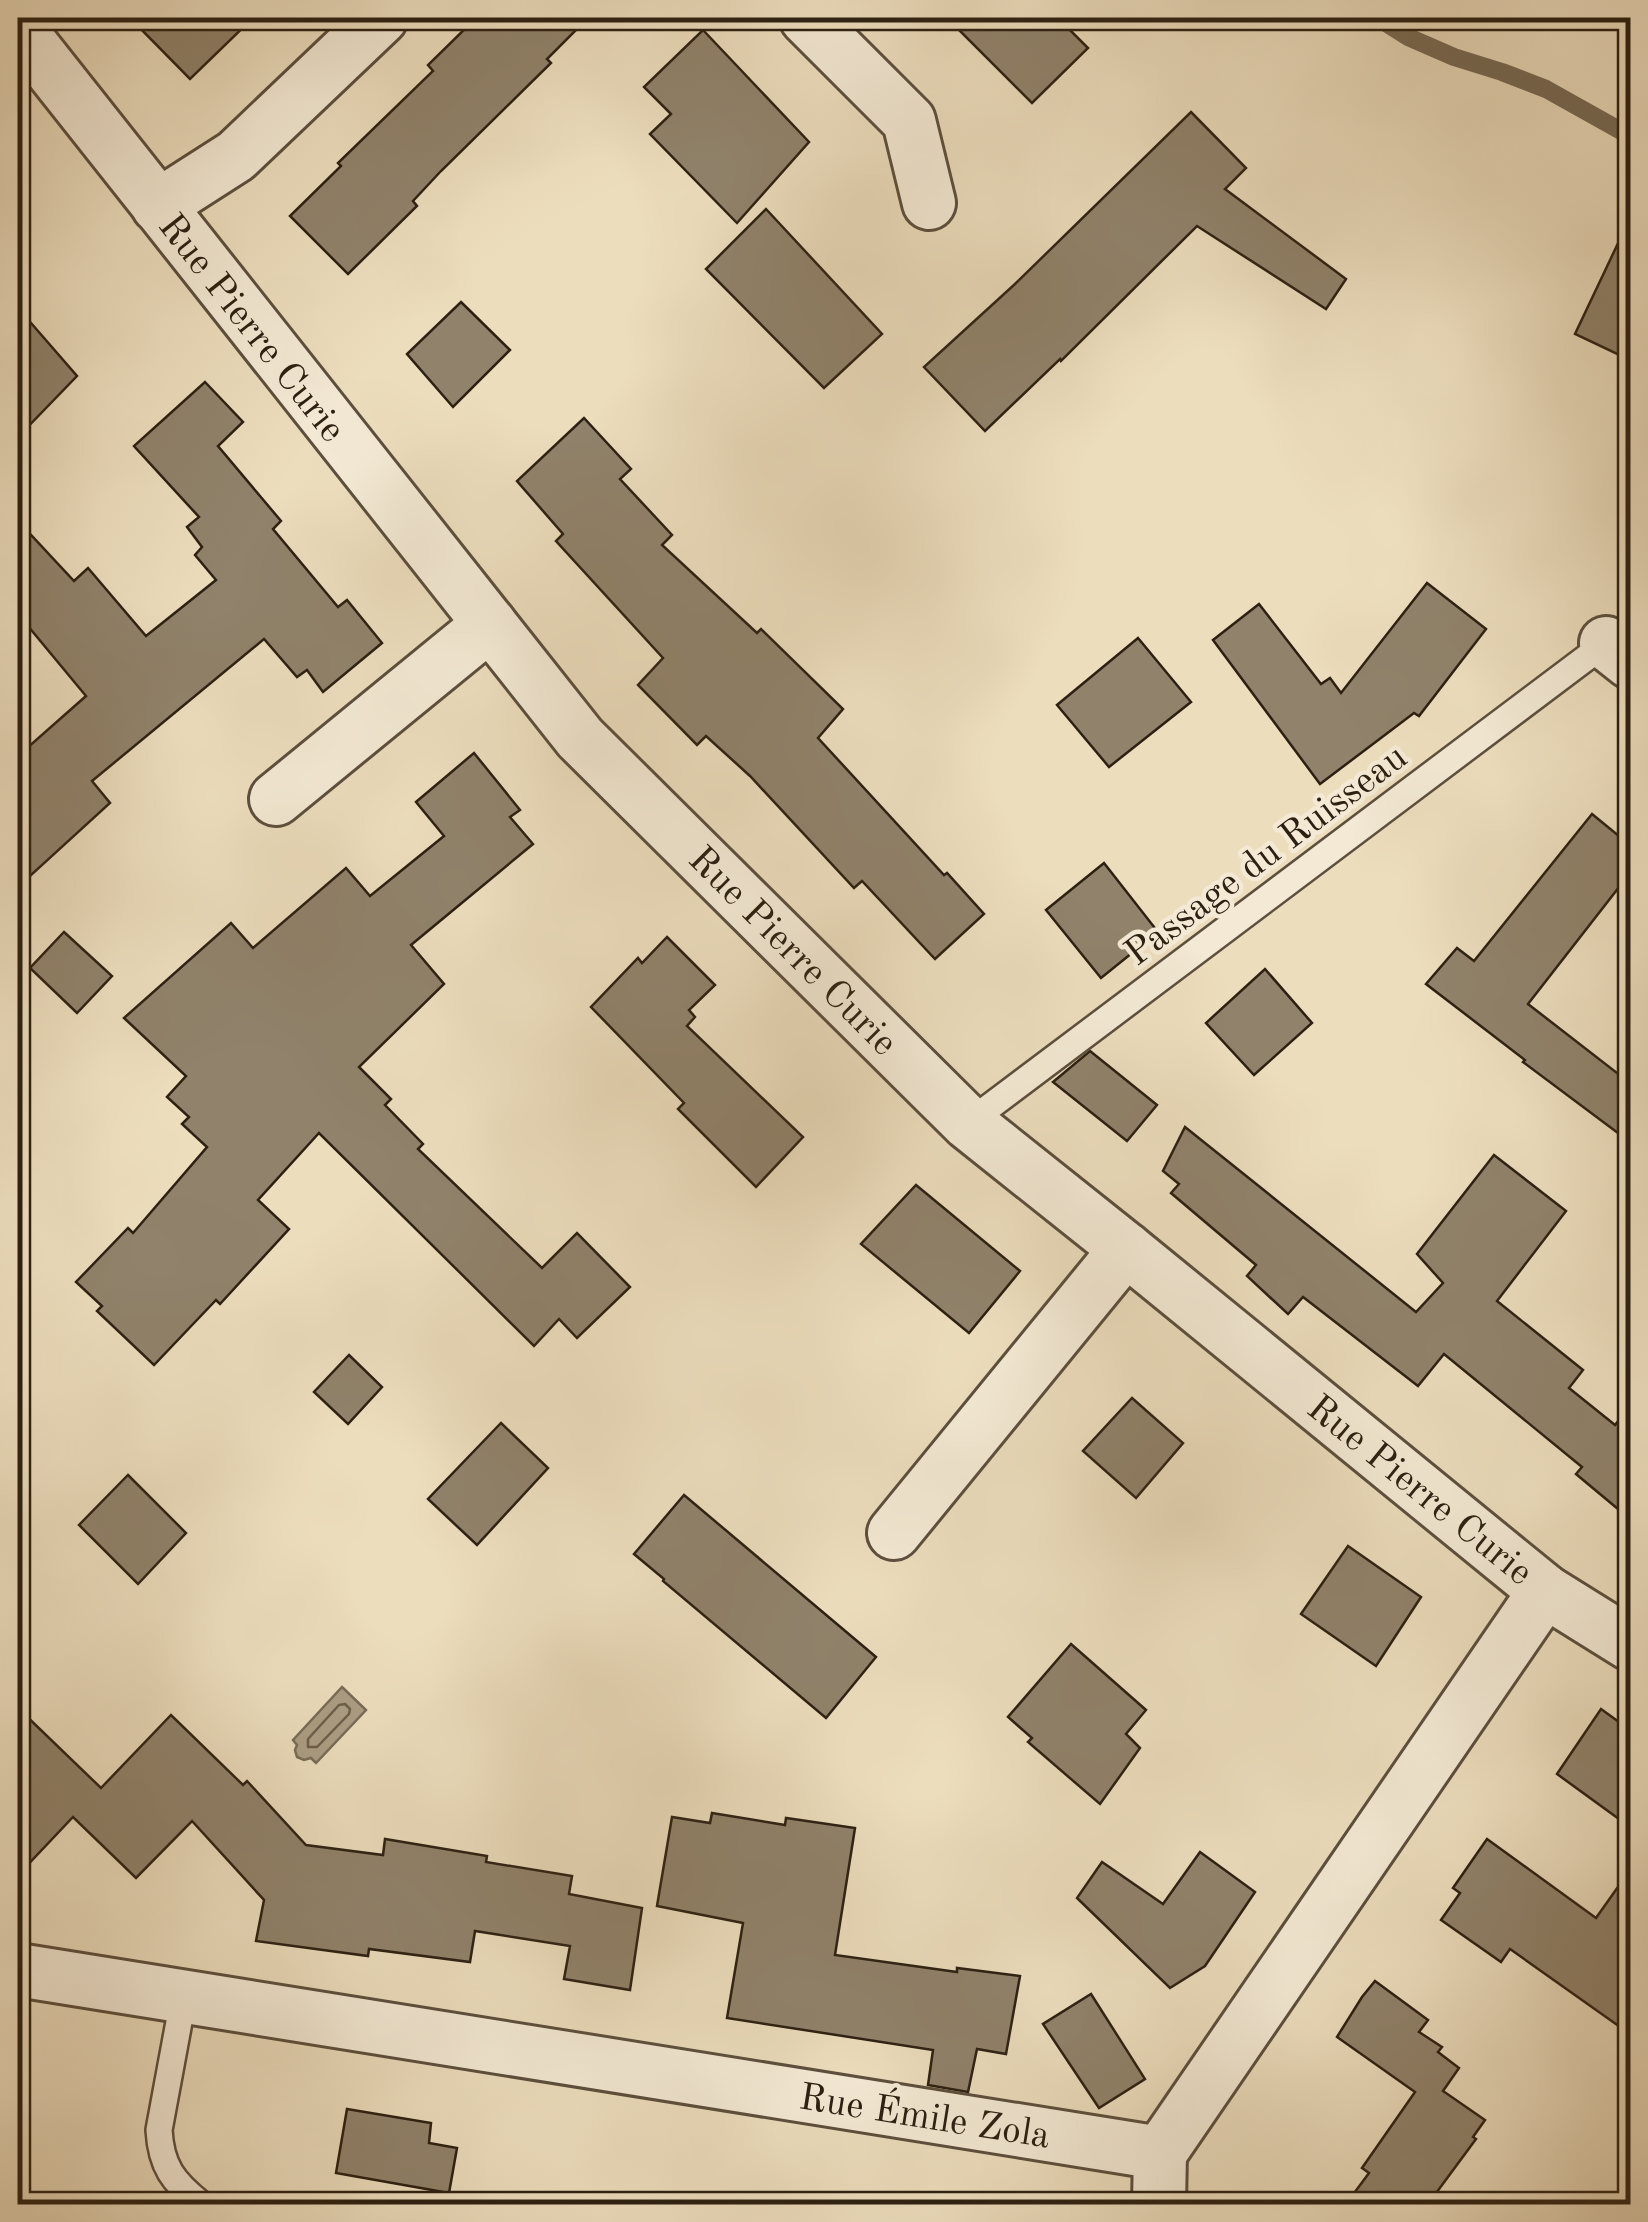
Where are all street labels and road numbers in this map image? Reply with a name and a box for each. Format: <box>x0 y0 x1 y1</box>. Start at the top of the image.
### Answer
street label: Rue Pierre Curie <box>150 208 351 450</box>
street label: Passage du Ruisseau <box>1119 738 1415 974</box>
street label: Rue Pierre Curie <box>680 841 903 1064</box>
street label: Rue Pierre Curie <box>1299 1389 1539 1593</box>
street label: Rue Émile Zola <box>796 2072 1054 2157</box>

